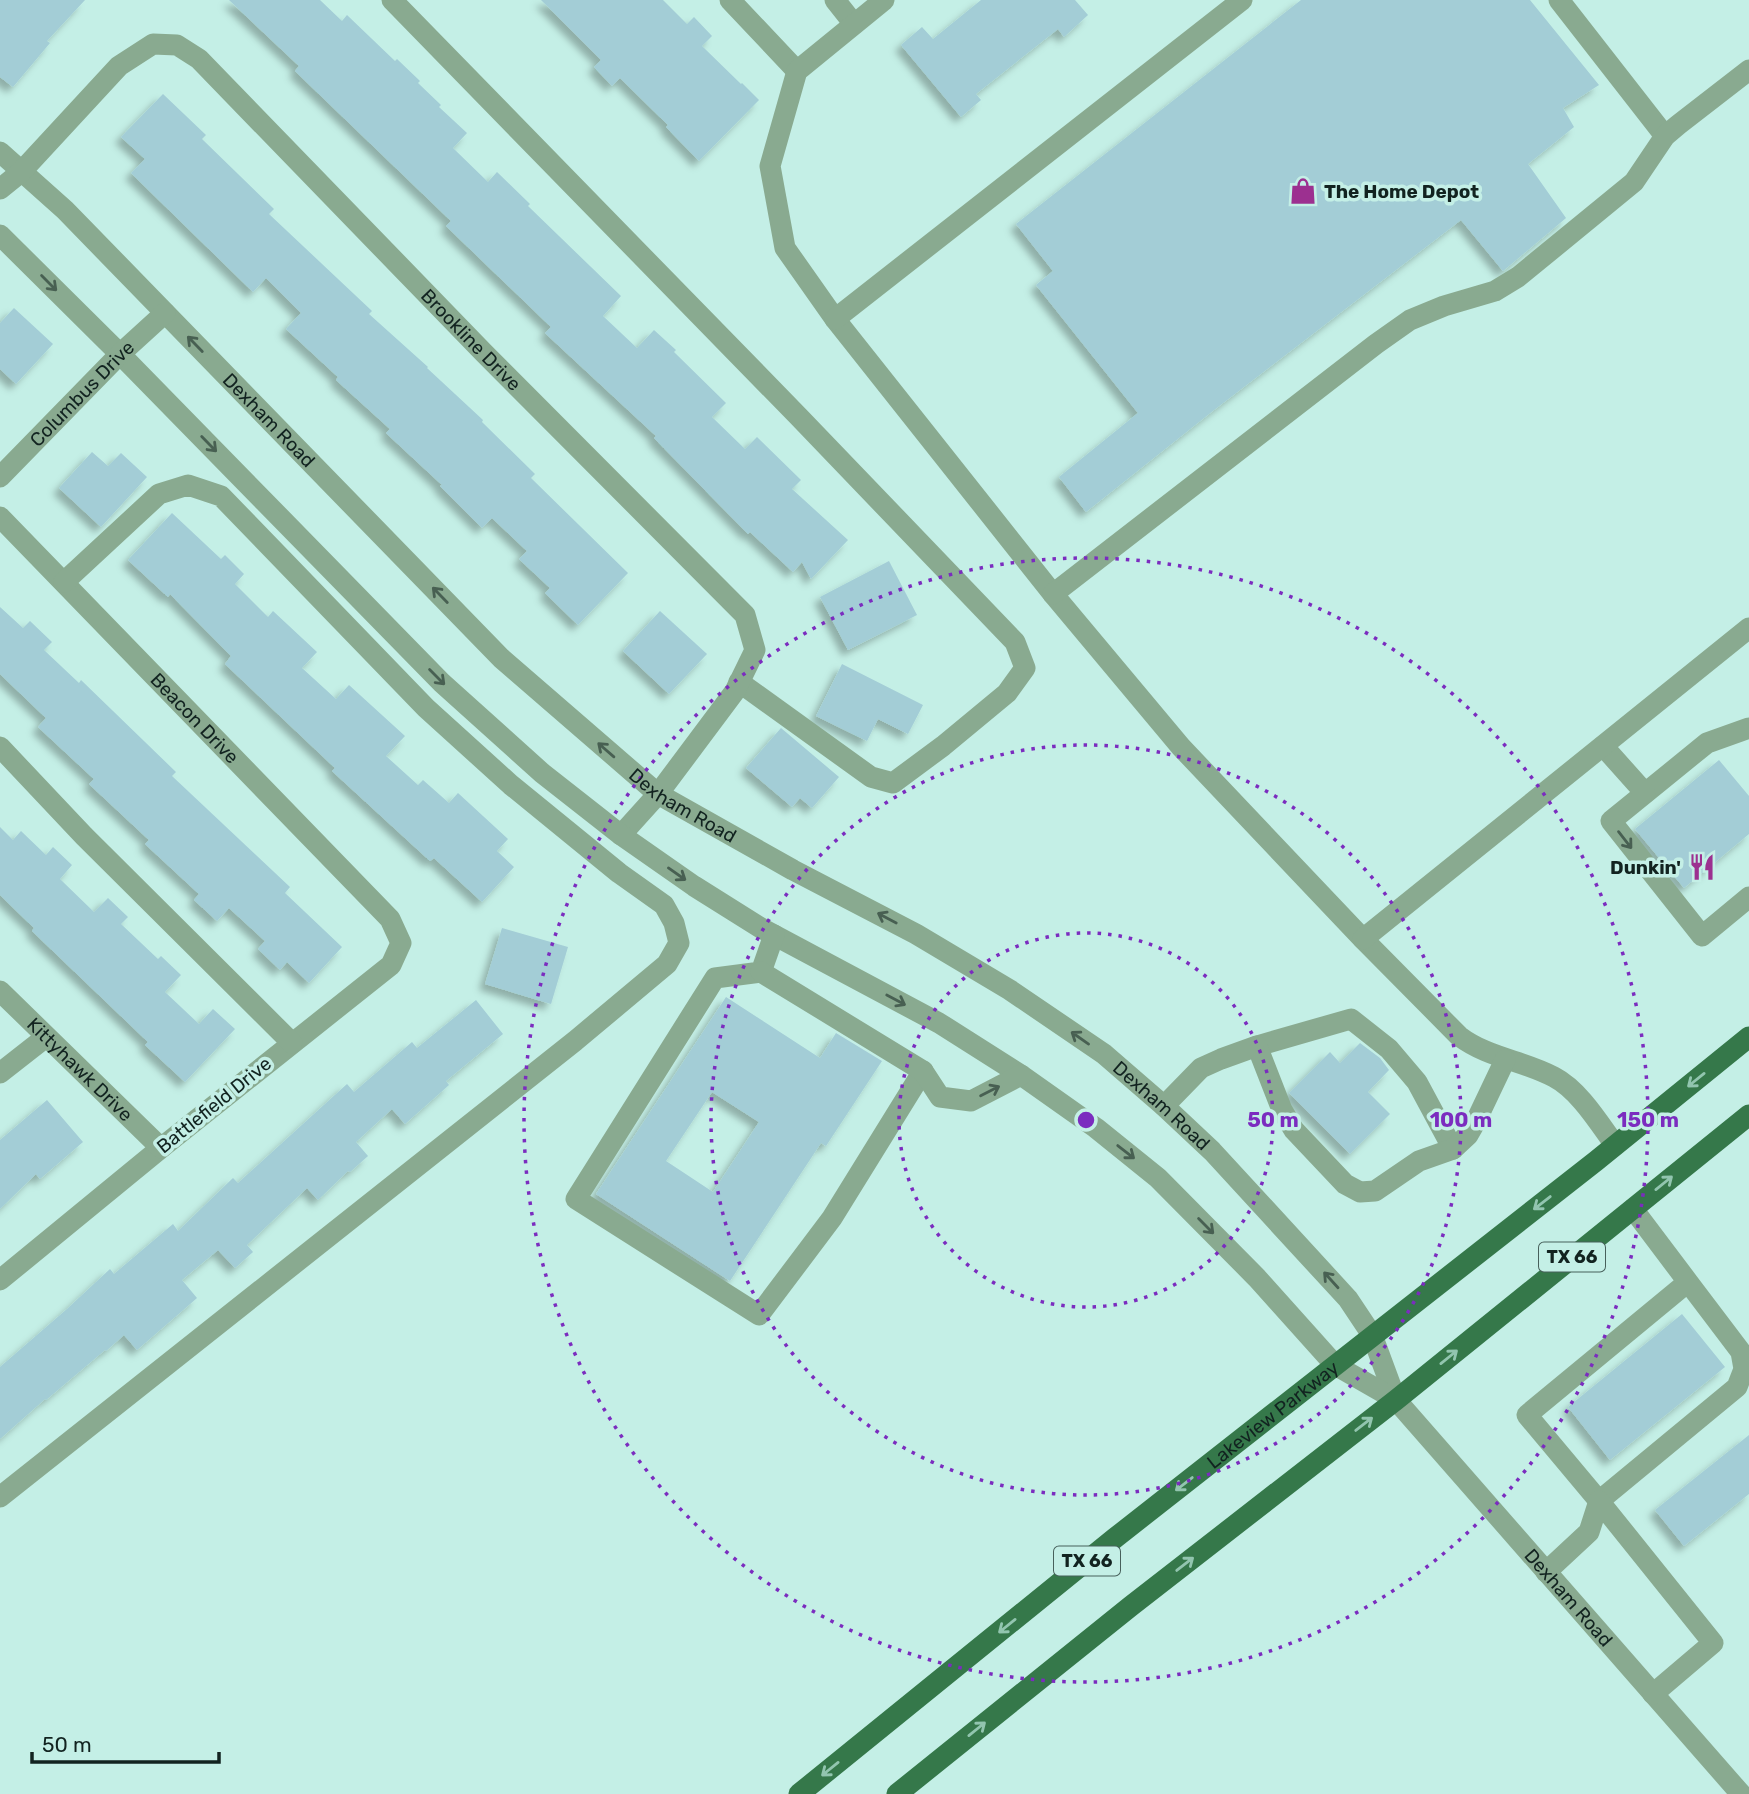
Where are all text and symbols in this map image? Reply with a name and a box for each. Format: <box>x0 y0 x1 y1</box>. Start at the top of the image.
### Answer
shop icon: The Home Depot <box>1288 176 1318 206</box>
place label: The Home Depot <box>1324 180 1479 203</box>
one-way arrow <box>40 274 57 291</box>
street label: Brookline Drive <box>417 284 526 395</box>
street label: Columbus Drive <box>25 335 139 451</box>
one-way arrow <box>187 336 204 353</box>
street label: Dexham Road <box>218 368 320 472</box>
one-way arrow <box>200 435 217 452</box>
one-way arrow <box>431 587 448 604</box>
street label: Beacon Drive <box>146 668 244 768</box>
one-way arrow <box>428 668 445 685</box>
one-way arrow <box>598 742 616 758</box>
street label: Dexham Road <box>625 763 741 847</box>
one-way arrow <box>1618 830 1633 848</box>
restaurant icon: Dunkin' <box>1687 852 1717 882</box>
place label: Dunkin' <box>1610 856 1681 879</box>
one-way arrow <box>667 867 686 882</box>
one-way arrow <box>877 911 897 925</box>
one-way arrow <box>885 993 905 1007</box>
street label: Kittyhawk Drive <box>22 1013 138 1126</box>
one-way arrow <box>1071 1031 1090 1045</box>
street label: Battlefield Drive <box>152 1052 276 1158</box>
street label: Dexham Road <box>1109 1056 1215 1155</box>
one-way arrow <box>1687 1072 1705 1087</box>
one-way arrow <box>979 1084 1000 1098</box>
text: 50 m <box>1247 1107 1299 1132</box>
text: 100 m <box>1430 1107 1492 1132</box>
text: 150 m <box>1617 1107 1679 1132</box>
centre of rings <box>1074 1108 1098 1132</box>
one-way arrow <box>1117 1144 1135 1159</box>
one-way arrow <box>1655 1176 1673 1191</box>
one-way arrow <box>1533 1195 1552 1210</box>
one-way arrow <box>1198 1217 1215 1234</box>
road number: TX 66 <box>1539 1242 1605 1272</box>
one-way arrow <box>1323 1272 1340 1289</box>
one-way arrow <box>1439 1349 1457 1365</box>
street label: Lakeview Parkway <box>1202 1356 1343 1473</box>
one-way arrow <box>1355 1416 1373 1432</box>
one-way arrow <box>1176 1476 1194 1491</box>
street label: Dexham Road <box>1520 1544 1618 1651</box>
road number: TX 66 <box>1054 1546 1120 1576</box>
one-way arrow <box>1176 1557 1194 1572</box>
one-way arrow <box>998 1618 1016 1634</box>
scale bar <box>32 1720 219 1764</box>
one-way arrow <box>968 1721 986 1737</box>
text: 50 m <box>42 1732 92 1757</box>
one-way arrow <box>822 1761 840 1777</box>

